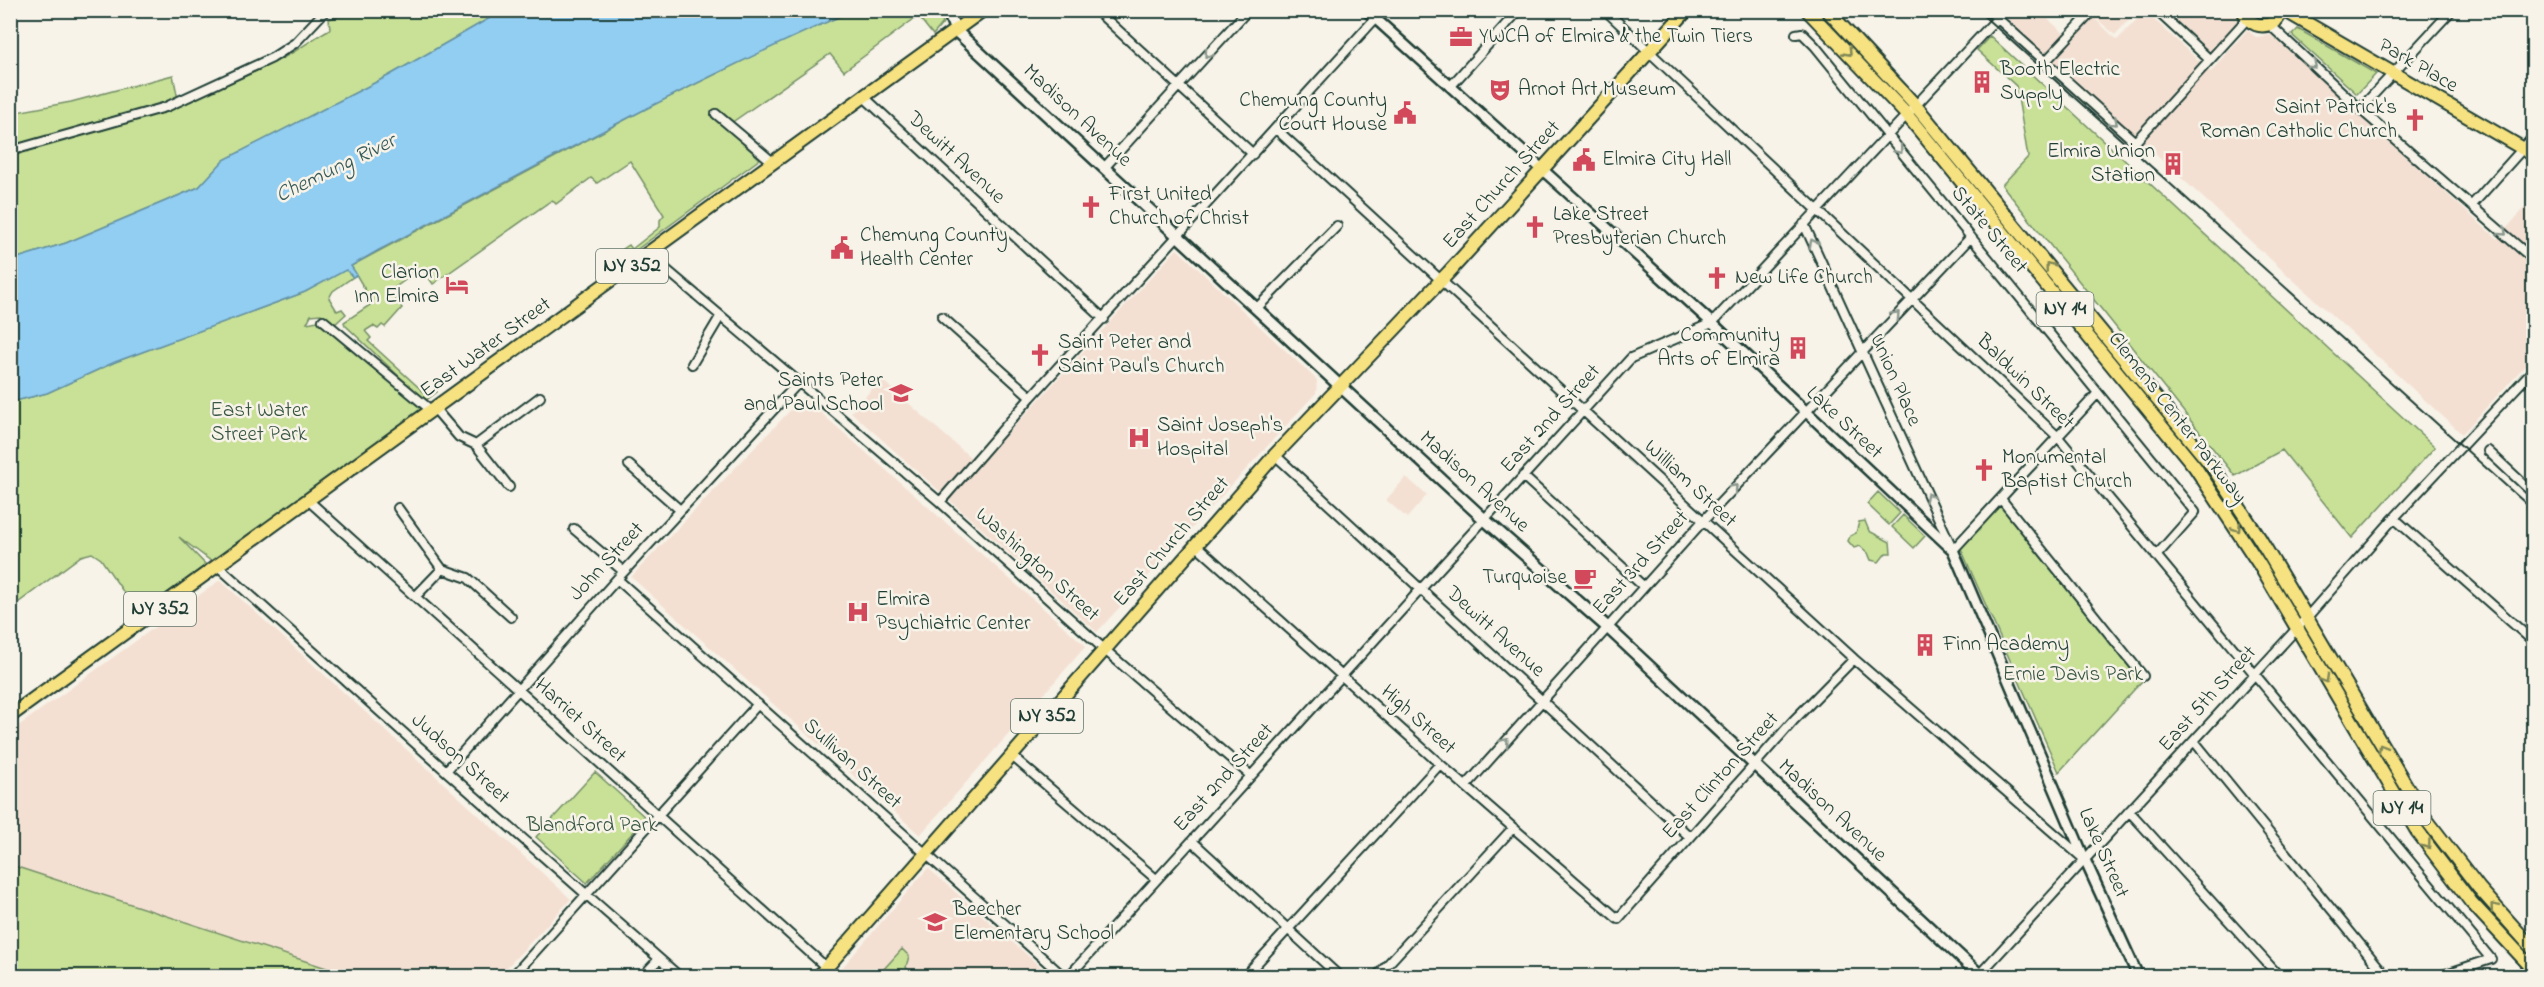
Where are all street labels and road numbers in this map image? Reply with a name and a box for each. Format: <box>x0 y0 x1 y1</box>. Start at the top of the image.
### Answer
street label: Park Place <box>2373 31 2464 101</box>
street label: Madison Avenue <box>1016 57 1139 175</box>
street label: Dewitt Avenue <box>900 104 1012 212</box>
street label: East Church Street <box>1436 114 1568 256</box>
street label: State Street <box>1943 180 2035 280</box>
road number: NY 352 <box>596 249 668 283</box>
street label: East Water Street <box>414 290 558 406</box>
road number: NY 14 <box>2036 292 2094 326</box>
street label: Baldwin Street <box>1968 326 2081 437</box>
street label: Clemens Center Parkway <box>2099 326 2254 511</box>
street label: Union Place <box>1861 329 1929 432</box>
street label: East 2nd Street <box>1494 358 1608 480</box>
street label: Lake Street <box>1799 379 1889 467</box>
street label: Madison Avenue <box>1412 424 1536 540</box>
street label: William Street <box>1637 433 1743 535</box>
street label: East Church Street <box>1107 470 1237 614</box>
street label: Washington Street <box>967 501 1106 631</box>
street label: East 3rd Street <box>1586 504 1696 622</box>
street label: John Street <box>562 516 652 608</box>
street label: Dewitt Avenue <box>1438 579 1552 685</box>
road number: NY 352 <box>124 592 196 626</box>
street label: East 5th Street <box>2152 639 2264 759</box>
street label: Harriet Street <box>527 671 633 771</box>
street label: High Street <box>1372 678 1463 764</box>
road number: NY 352 <box>1011 699 1083 733</box>
street label: East Clinton Street <box>1655 705 1787 847</box>
street label: Judson Street <box>404 706 516 812</box>
street label: Sullivan Street <box>796 711 908 817</box>
street label: East 2nd Street <box>1167 717 1281 839</box>
street label: Madison Avenue <box>1771 752 1894 870</box>
road number: NY 14 <box>2374 791 2430 825</box>
street label: Lake Street <box>2070 803 2136 903</box>

